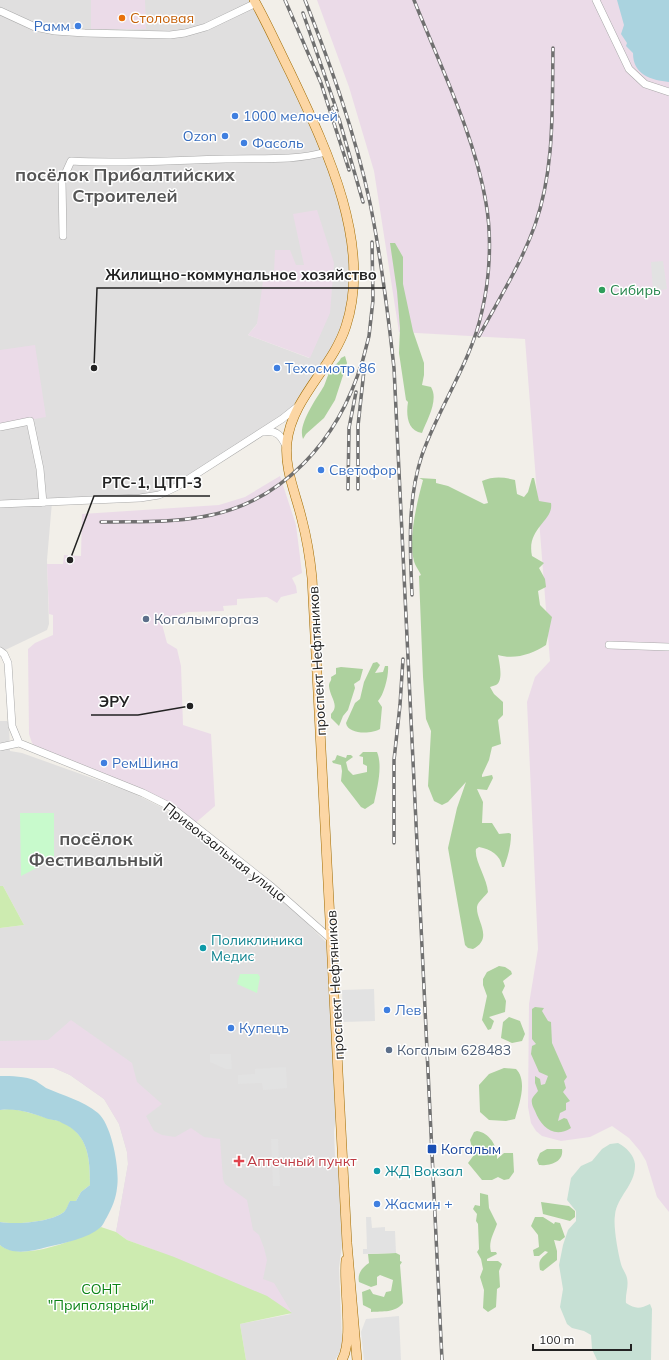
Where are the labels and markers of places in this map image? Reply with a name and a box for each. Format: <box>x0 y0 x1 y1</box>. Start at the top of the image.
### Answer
place label: Столовая <box>130 9 194 27</box>
marker: Столовая <box>117 13 127 23</box>
place label: Рамм <box>34 17 70 35</box>
marker: Рамм <box>73 21 83 31</box>
place label: 1000 мелочей <box>243 107 338 125</box>
marker: 1000 мелочей <box>230 111 240 121</box>
place label: Ozon <box>183 127 217 145</box>
marker: Ozon <box>220 131 230 141</box>
place label: Фасоль <box>252 134 304 152</box>
marker: Фасоль <box>239 138 249 148</box>
callout: Жилищно-коммунальное хозяйство <box>97 261 385 288</box>
place label: Сибирь <box>610 281 661 299</box>
marker: Сибирь <box>597 285 607 295</box>
place label: Техосмотр 86 <box>285 359 376 377</box>
marker: Техосмотр 86 <box>272 363 282 373</box>
place label: Светофор <box>329 461 397 479</box>
marker: Светофор <box>316 465 326 475</box>
callout: РТС-1, ЦТП-3 <box>94 469 210 496</box>
place label: Когалымгоргаз <box>154 610 259 628</box>
marker: Когалымгоргаз <box>141 614 151 624</box>
callout: ЭРУ <box>91 688 138 715</box>
place label: РемШина <box>112 754 178 772</box>
marker: РемШина <box>99 758 109 768</box>
place label: Поликлиника Медис <box>211 931 303 965</box>
marker: Поликлиника Медис <box>198 943 208 953</box>
place label: Лев <box>395 1001 421 1019</box>
marker: Лев <box>382 1005 392 1015</box>
place label: Купецъ <box>239 1019 289 1037</box>
marker: Купецъ <box>226 1023 236 1033</box>
place label: Когалым 628483 <box>397 1041 511 1059</box>
marker: Когалым 628483 <box>384 1045 394 1055</box>
place label: Когалым <box>441 1140 501 1158</box>
marker: Когалым <box>426 1143 438 1155</box>
place label: Аптечный пункт <box>247 1152 357 1170</box>
marker: Аптечный пункт <box>234 1156 244 1166</box>
place label: ЖД Вокзал <box>385 1162 463 1180</box>
marker: ЖД Вокзал <box>372 1166 382 1176</box>
place label: Жасмин + <box>385 1195 453 1213</box>
marker: Жасмин + <box>372 1199 382 1209</box>

